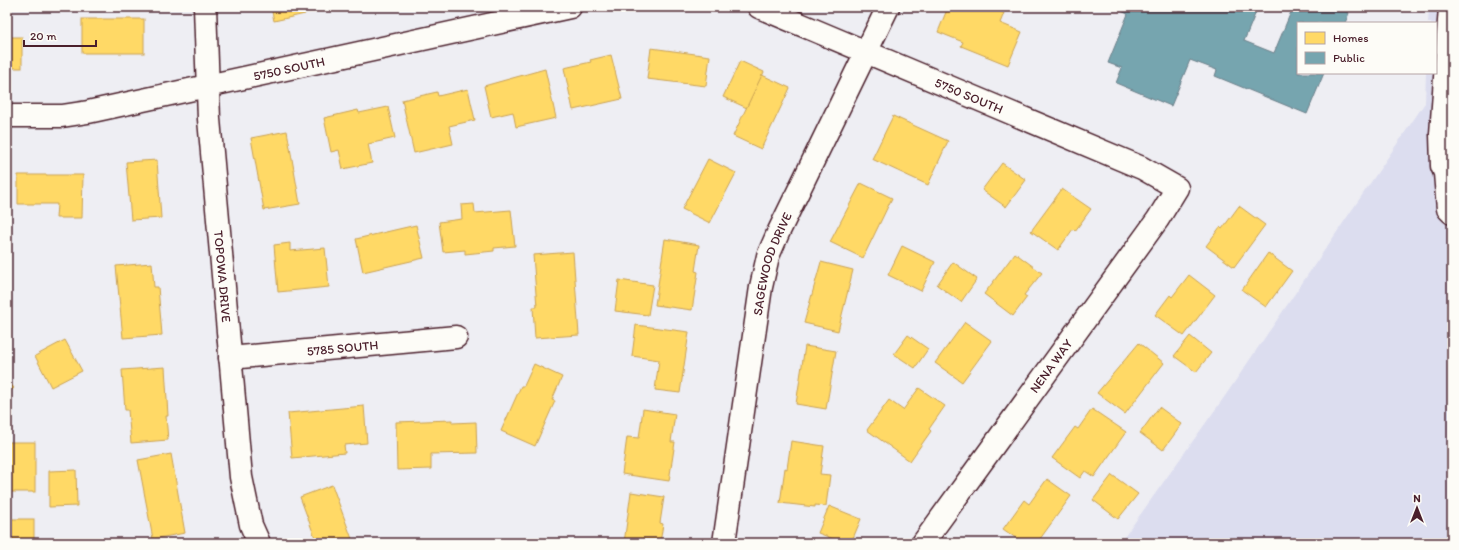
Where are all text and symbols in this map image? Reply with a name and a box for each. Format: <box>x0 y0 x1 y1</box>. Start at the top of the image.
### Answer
scale bar <box>24 22 96 48</box>
legend <box>1297 22 1437 74</box>
text: 20 m <box>30 29 57 43</box>
text: Homes <box>1333 31 1369 45</box>
text: Public <box>1333 51 1365 65</box>
street label: 5750 SOUTH <box>252 53 326 83</box>
street label: 5750 SOUTH <box>933 74 1006 116</box>
street label: SAGEWOOD DRIVE <box>749 210 795 316</box>
street label: TOPOWA DRIVE <box>211 230 235 323</box>
street label: NENA WAY <box>1026 336 1076 396</box>
street label: 5785 SOUTH <box>306 337 379 358</box>
north arrow <box>1397 488 1437 528</box>
text: N <box>1413 492 1421 505</box>

